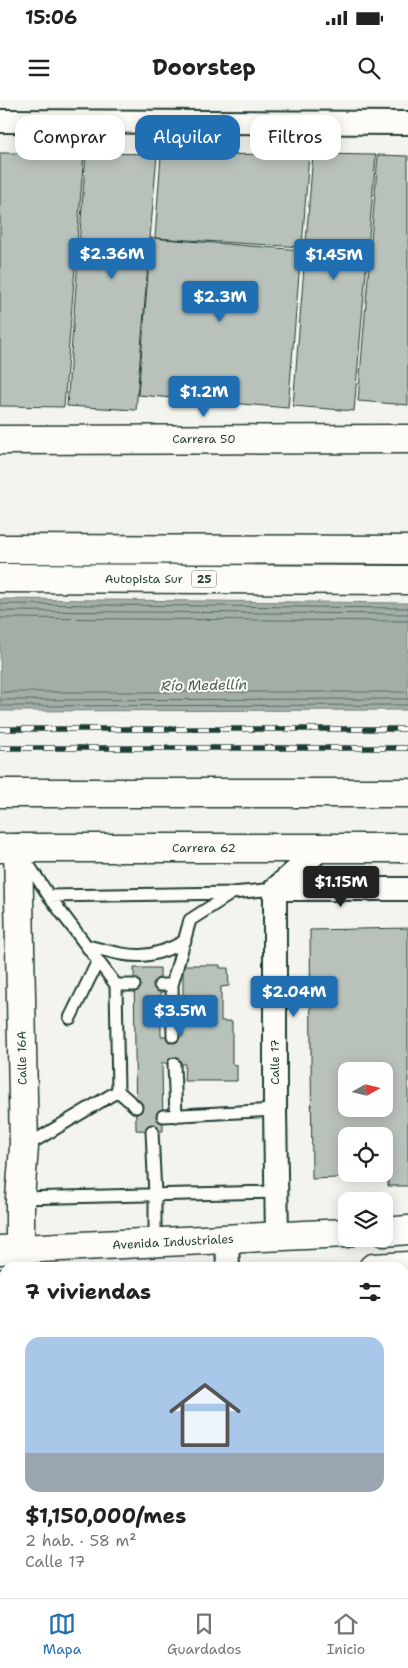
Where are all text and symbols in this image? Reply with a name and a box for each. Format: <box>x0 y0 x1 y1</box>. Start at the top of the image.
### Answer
text: 15:06 <box>25 5 77 30</box>
text: Doorstep <box>152 53 256 82</box>
icon: menu <box>25 54 53 82</box>
icon: search <box>355 54 383 82</box>
chip: Comprar <box>15 115 125 160</box>
chip: Alquilar <box>135 115 240 160</box>
chip: Filtros <box>250 115 341 160</box>
pin: $2.36M <box>71 238 153 280</box>
pin: $1.45M <box>293 238 375 281</box>
text: $2.36M <box>80 243 144 264</box>
text: $1.45M <box>305 244 363 265</box>
pin: $2.3M <box>185 280 255 323</box>
text: $2.3M <box>193 286 247 307</box>
pin: $1.2M <box>169 376 239 418</box>
text: $1.2M <box>180 381 228 402</box>
street label: Carrera 50 <box>172 431 236 447</box>
road number: 25 <box>192 570 216 588</box>
street label: Autopista Sur <box>105 571 184 587</box>
water label: Río Medellín <box>161 675 247 695</box>
street label: Carrera 62 <box>172 840 236 856</box>
pin: $1.15M <box>300 866 382 908</box>
text: $1.15M <box>314 871 368 892</box>
pin: $2.04M <box>253 976 335 1018</box>
text: $2.04M <box>262 981 326 1002</box>
pin: $3.5M <box>145 994 215 1037</box>
text: $3.5M <box>154 1000 206 1021</box>
street label: Calle 16A <box>14 1031 30 1085</box>
street label: Calle 17 <box>267 1039 283 1085</box>
north arrow <box>338 1062 392 1118</box>
map controls <box>338 1062 393 1247</box>
button: locate <box>338 1127 393 1182</box>
button: layers <box>338 1192 393 1247</box>
street label: Avenida Industriales <box>112 1231 234 1253</box>
text: 7 viviendas <box>25 1278 151 1306</box>
icon: filters <box>356 1278 384 1306</box>
icon: home <box>160 1370 250 1460</box>
text: $1,150,000/mes <box>25 1502 186 1530</box>
text: 2 hab. · 58 m² <box>25 1530 137 1551</box>
text: Calle 17 <box>25 1551 86 1572</box>
tab: Mapa <box>43 1610 81 1658</box>
tab: Guardados <box>167 1610 241 1658</box>
tab: Inicio <box>327 1610 365 1658</box>

